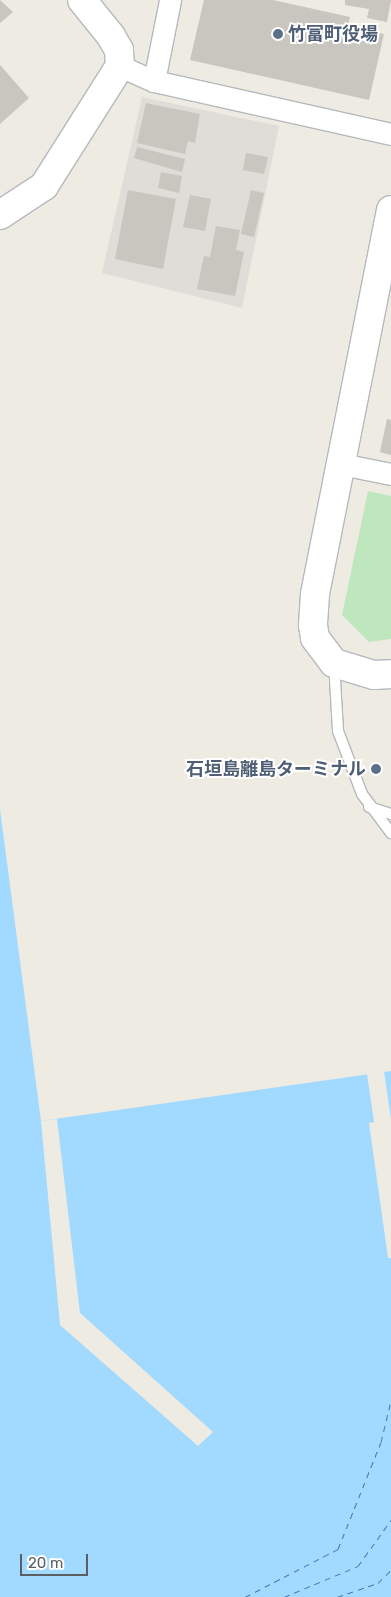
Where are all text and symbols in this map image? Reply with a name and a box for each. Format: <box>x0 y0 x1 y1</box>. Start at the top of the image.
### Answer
place label: 竹富町役場 <box>288 23 378 45</box>
marker: 竹富町役場 <box>272 28 284 40</box>
place label: 石垣島離島ターミナル <box>186 758 366 780</box>
marker: 石垣島離島ターミナル <box>370 763 382 775</box>
scale bar <box>22 1544 90 1576</box>
text: 20 m <box>28 1554 63 1572</box>

